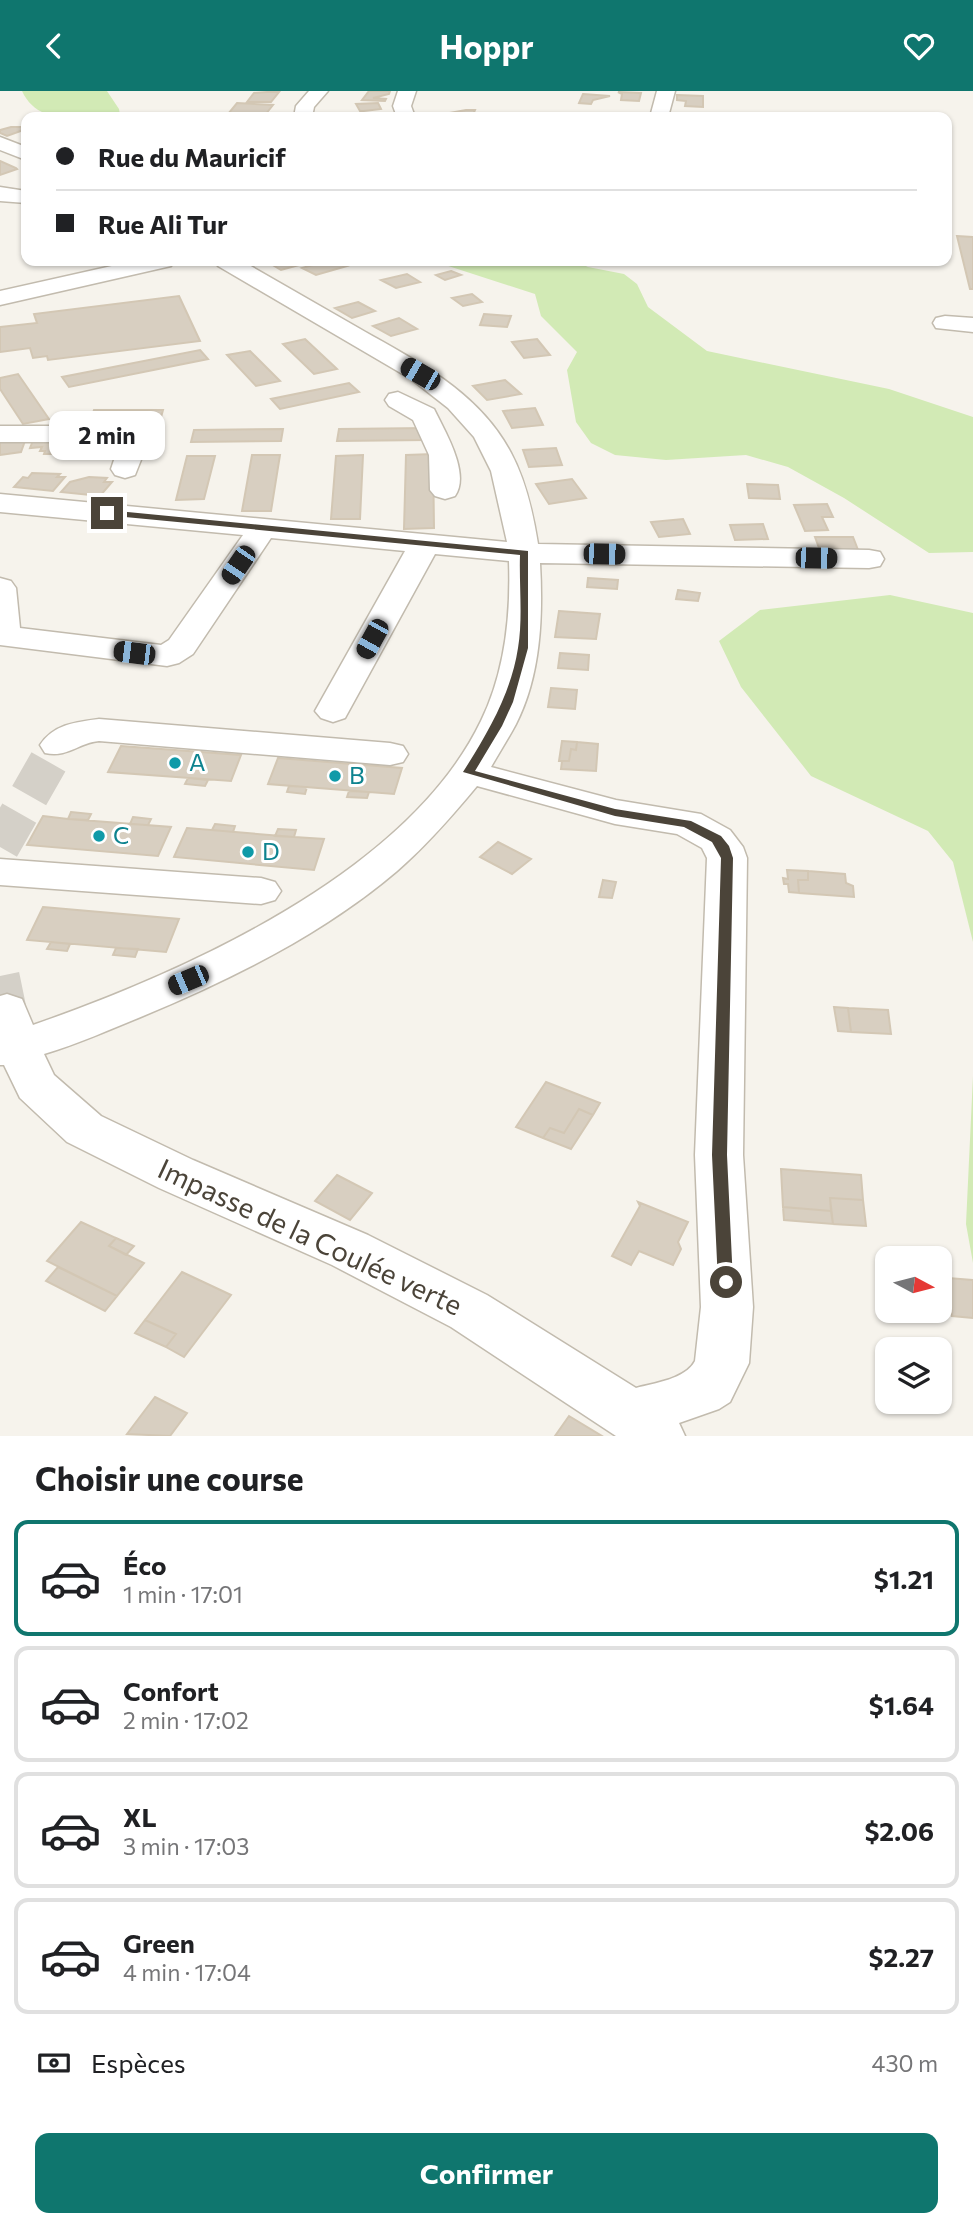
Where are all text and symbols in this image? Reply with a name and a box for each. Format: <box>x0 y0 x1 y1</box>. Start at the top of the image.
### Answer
text: Hoppr <box>439 26 534 66</box>
icon: back <box>35 27 73 65</box>
icon: heart <box>900 27 938 65</box>
text: Rue du Mauricif <box>98 141 286 172</box>
text: Rue Ali Tur <box>98 208 228 239</box>
car <box>397 354 444 394</box>
callout: 2 min <box>49 411 165 461</box>
text: 2 min <box>78 421 136 449</box>
route end <box>91 497 123 529</box>
car <box>218 542 259 588</box>
car <box>583 543 626 565</box>
car <box>795 547 838 569</box>
car <box>353 616 392 662</box>
car <box>112 640 157 666</box>
place label: A <box>189 747 206 776</box>
marker: A <box>167 755 183 771</box>
place label: B <box>349 760 365 789</box>
marker: B <box>327 768 343 784</box>
place label: C <box>113 820 129 849</box>
marker: C <box>91 828 107 844</box>
place label: D <box>262 836 280 865</box>
marker: D <box>240 844 256 860</box>
car <box>165 962 212 998</box>
street label: Impasse de la Coulée verte <box>153 1151 468 1322</box>
north arrow <box>875 1246 952 1323</box>
map controls <box>875 1246 952 1414</box>
route start <box>710 1266 742 1298</box>
button: layers <box>875 1337 952 1414</box>
text: Choisir une course <box>35 1458 304 1498</box>
icon: car <box>39 1547 102 1610</box>
text: Éco <box>123 1549 167 1580</box>
text: $1.21 <box>874 1563 934 1594</box>
text: 1 min · 17:01 <box>123 1580 243 1608</box>
icon: car <box>39 1673 102 1736</box>
text: Confort <box>123 1675 219 1706</box>
text: $1.64 <box>869 1689 934 1720</box>
text: 2 min · 17:02 <box>123 1706 249 1734</box>
icon: car <box>39 1799 102 1862</box>
text: XL <box>123 1801 157 1832</box>
text: $2.06 <box>864 1815 934 1846</box>
text: 3 min · 17:03 <box>123 1832 249 1860</box>
icon: car <box>39 1925 102 1988</box>
text: Green <box>123 1927 195 1958</box>
text: $2.27 <box>868 1941 934 1972</box>
text: 4 min · 17:04 <box>123 1958 251 1986</box>
icon: cash <box>35 2044 73 2082</box>
text: Espèces <box>91 2047 186 2078</box>
text: 430 m <box>872 2049 938 2077</box>
button: Confirmer <box>35 2133 938 2213</box>

